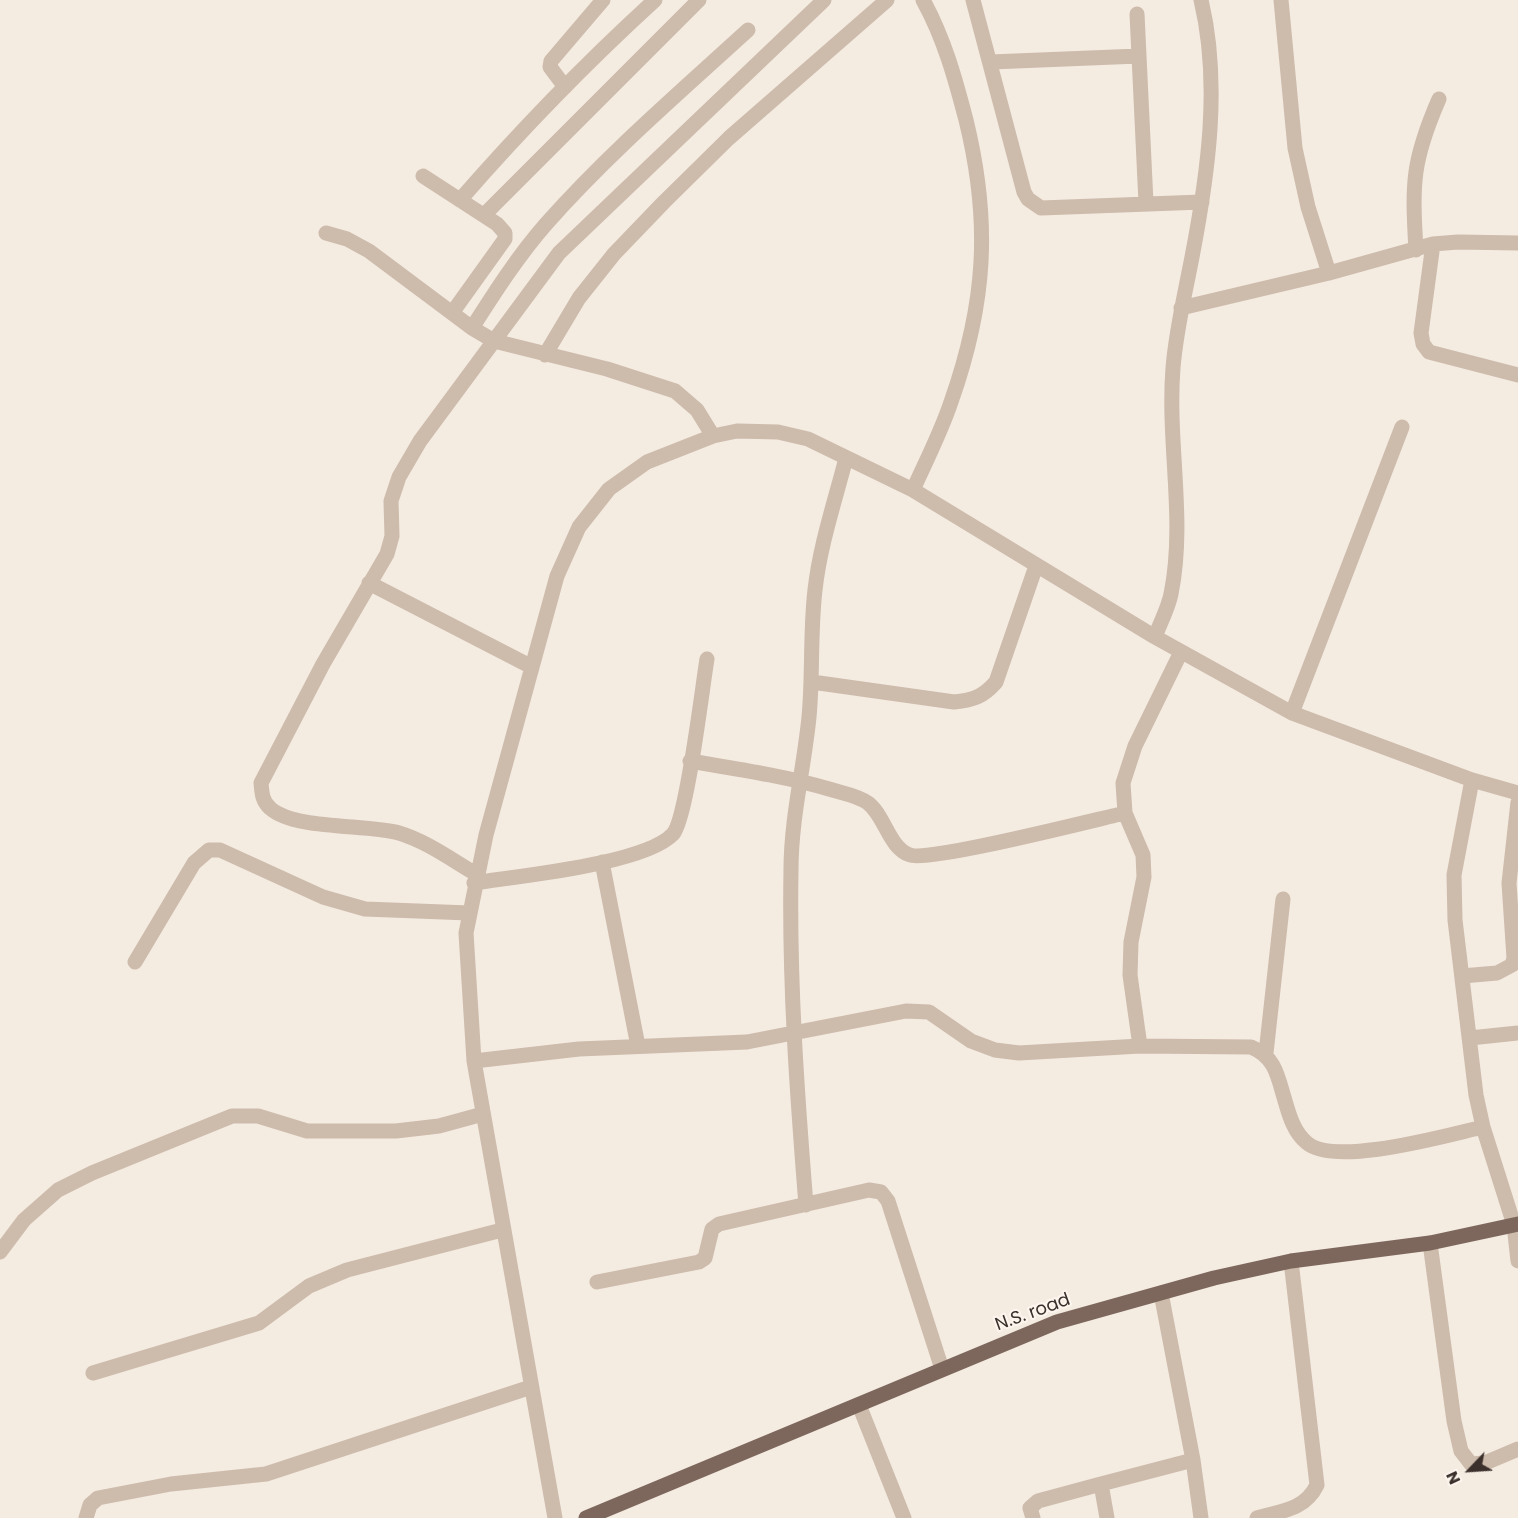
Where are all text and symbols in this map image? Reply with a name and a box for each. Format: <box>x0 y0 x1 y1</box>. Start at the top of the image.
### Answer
street label: N.S. road <box>993 1289 1073 1337</box>
north arrow <box>1440 1440 1500 1500</box>
text: N <box>1440 1468 1466 1488</box>

